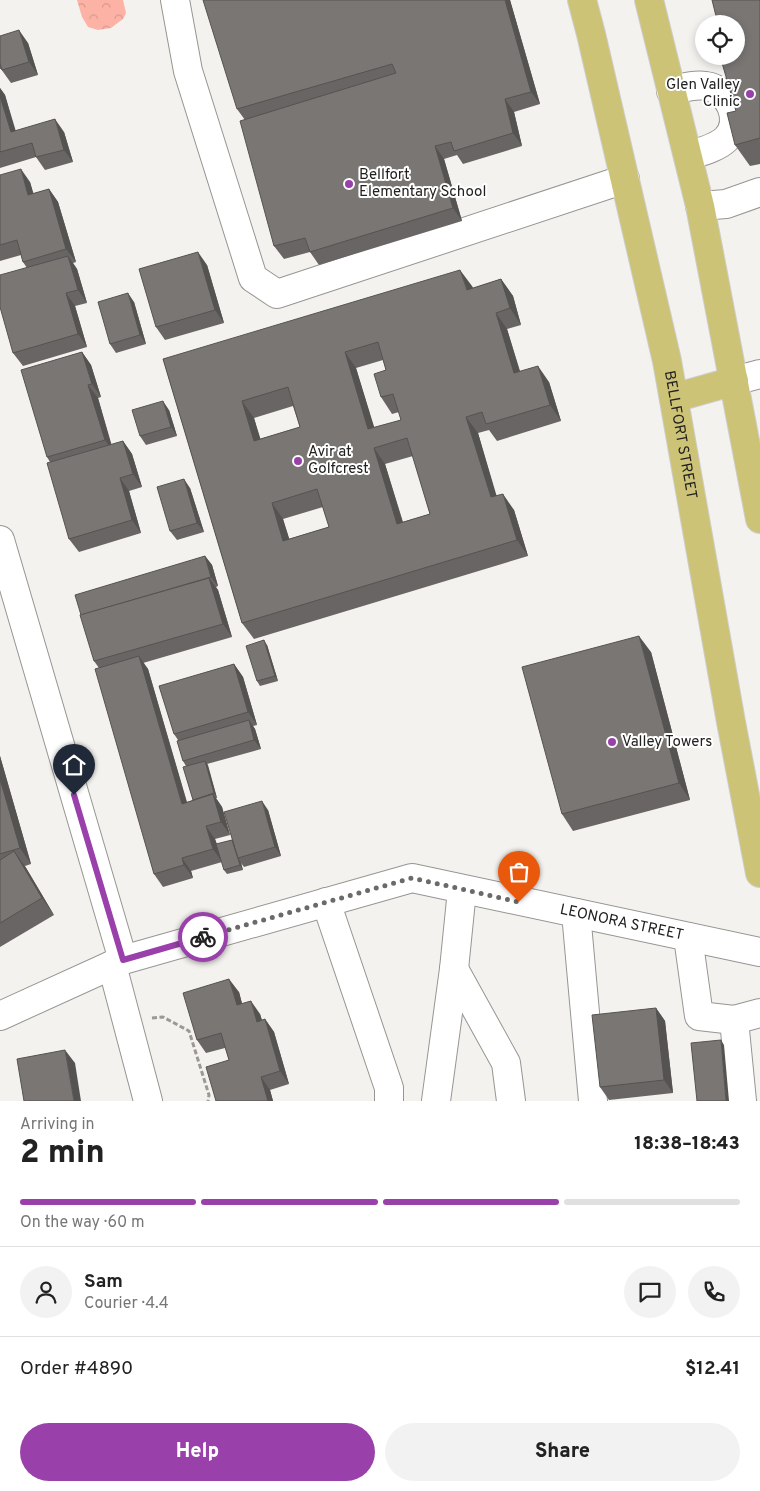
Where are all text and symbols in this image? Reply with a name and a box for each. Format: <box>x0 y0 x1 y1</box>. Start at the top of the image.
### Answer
map controls <box>695 15 745 65</box>
button: locate <box>695 15 745 65</box>
place label: Glen Valley Clinic <box>666 76 740 112</box>
marker: Glen Valley Clinic <box>744 88 756 100</box>
place label: Bellfort Elementary School <box>359 166 486 202</box>
marker: Bellfort Elementary School <box>343 178 355 190</box>
street label: BELLFORT STREET <box>659 369 701 501</box>
place label: Avir at Golfcrest <box>308 443 369 479</box>
marker: Avir at Golfcrest <box>292 455 304 467</box>
place label: Valley Towers <box>622 733 712 752</box>
marker: Valley Towers <box>606 736 618 748</box>
pin <box>53 744 95 795</box>
icon: home <box>60 751 88 779</box>
pin <box>498 851 540 902</box>
icon: bag <box>505 858 533 886</box>
street label: LEONORA STREET <box>558 900 685 945</box>
courier <box>178 912 228 962</box>
icon: bike <box>189 923 217 951</box>
text: Arriving in <box>20 1115 95 1135</box>
text: 18:38–18:43 <box>634 1132 740 1156</box>
text: 2 min <box>20 1134 105 1174</box>
text: On the way · 60 m <box>20 1213 145 1233</box>
button: person <box>20 1266 72 1318</box>
button: chat <box>624 1266 676 1318</box>
button: phone <box>688 1266 740 1318</box>
text: Sam <box>84 1270 123 1294</box>
text: Courier · 4.4 <box>84 1294 169 1314</box>
text: Order #4890 <box>20 1357 133 1381</box>
text: $12.41 <box>685 1357 740 1381</box>
button: Help <box>20 1423 375 1481</box>
button: Share <box>385 1423 740 1481</box>

